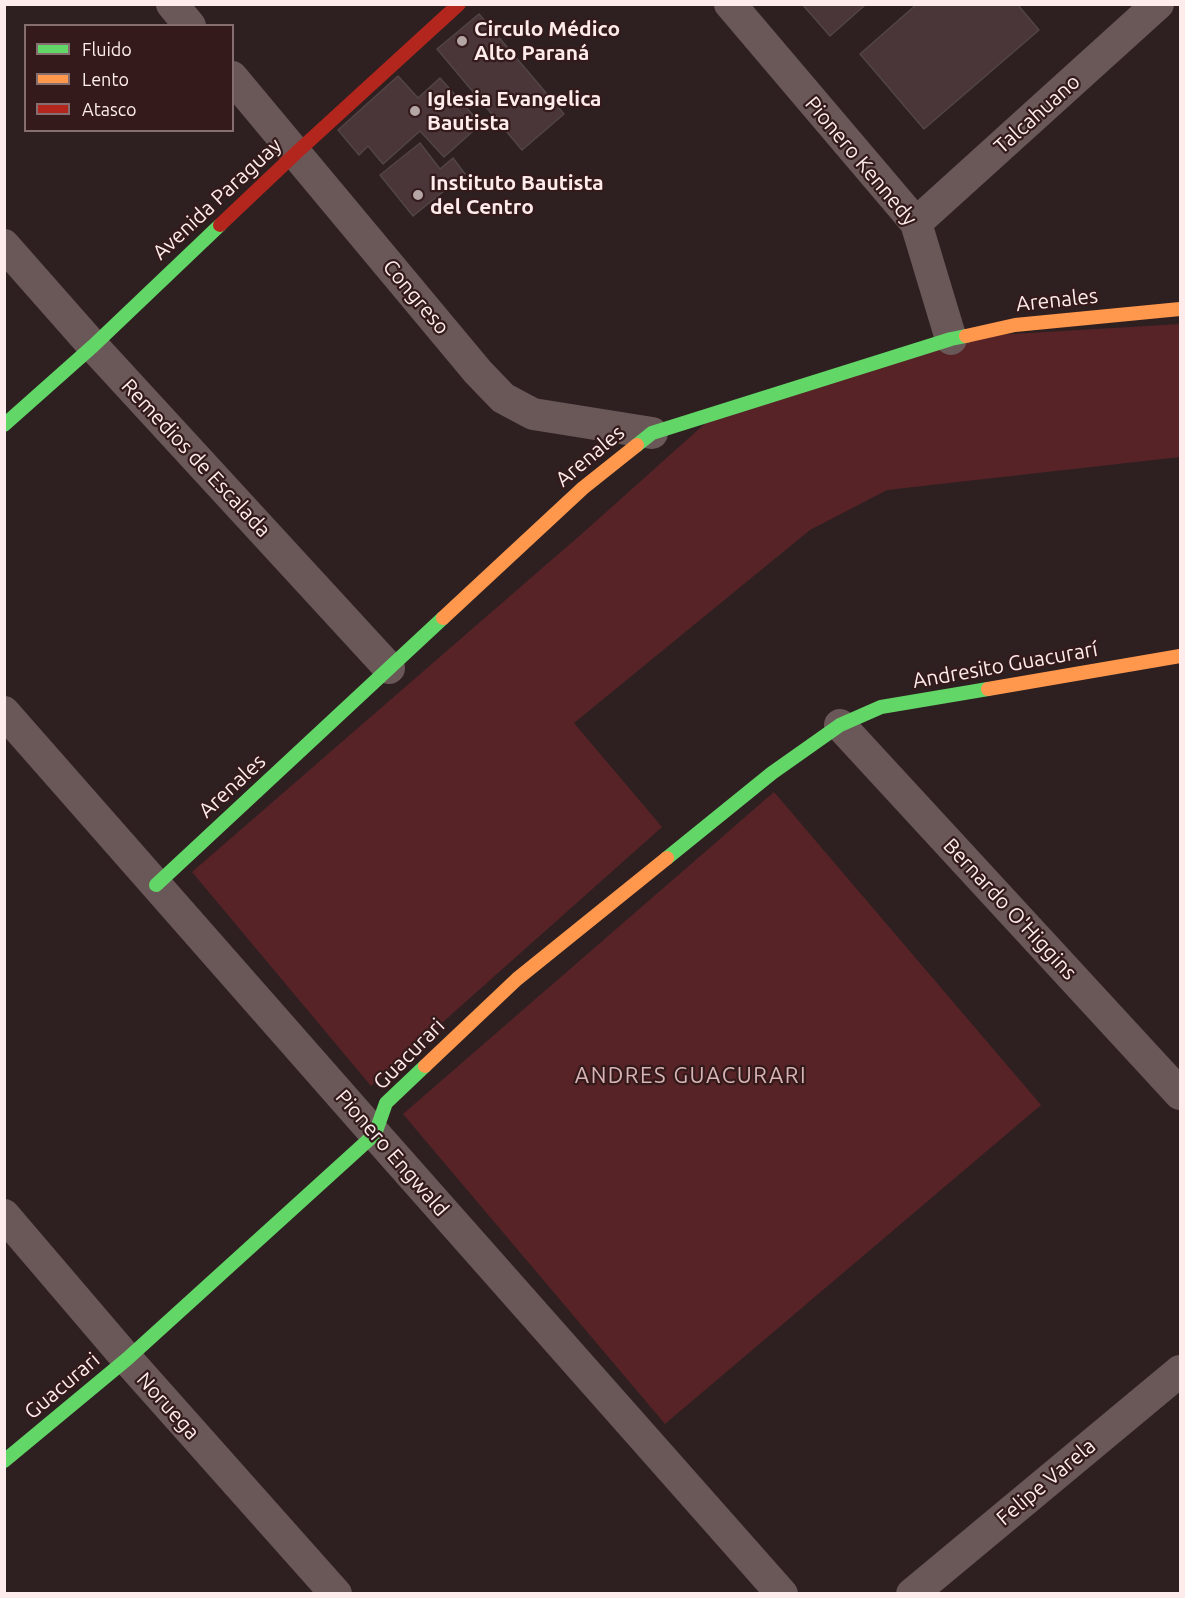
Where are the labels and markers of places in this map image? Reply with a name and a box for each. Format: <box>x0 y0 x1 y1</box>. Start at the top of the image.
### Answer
place label: Circulo Médico Alto Paraná <box>474 16 620 66</box>
marker: Circulo Médico Alto Paraná <box>455 34 469 48</box>
place label: Iglesia Evangelica Bautista <box>427 86 601 136</box>
marker: Iglesia Evangelica Bautista <box>408 104 422 118</box>
place label: Instituto Bautista del Centro <box>430 170 604 220</box>
marker: Instituto Bautista del Centro <box>411 188 425 202</box>

